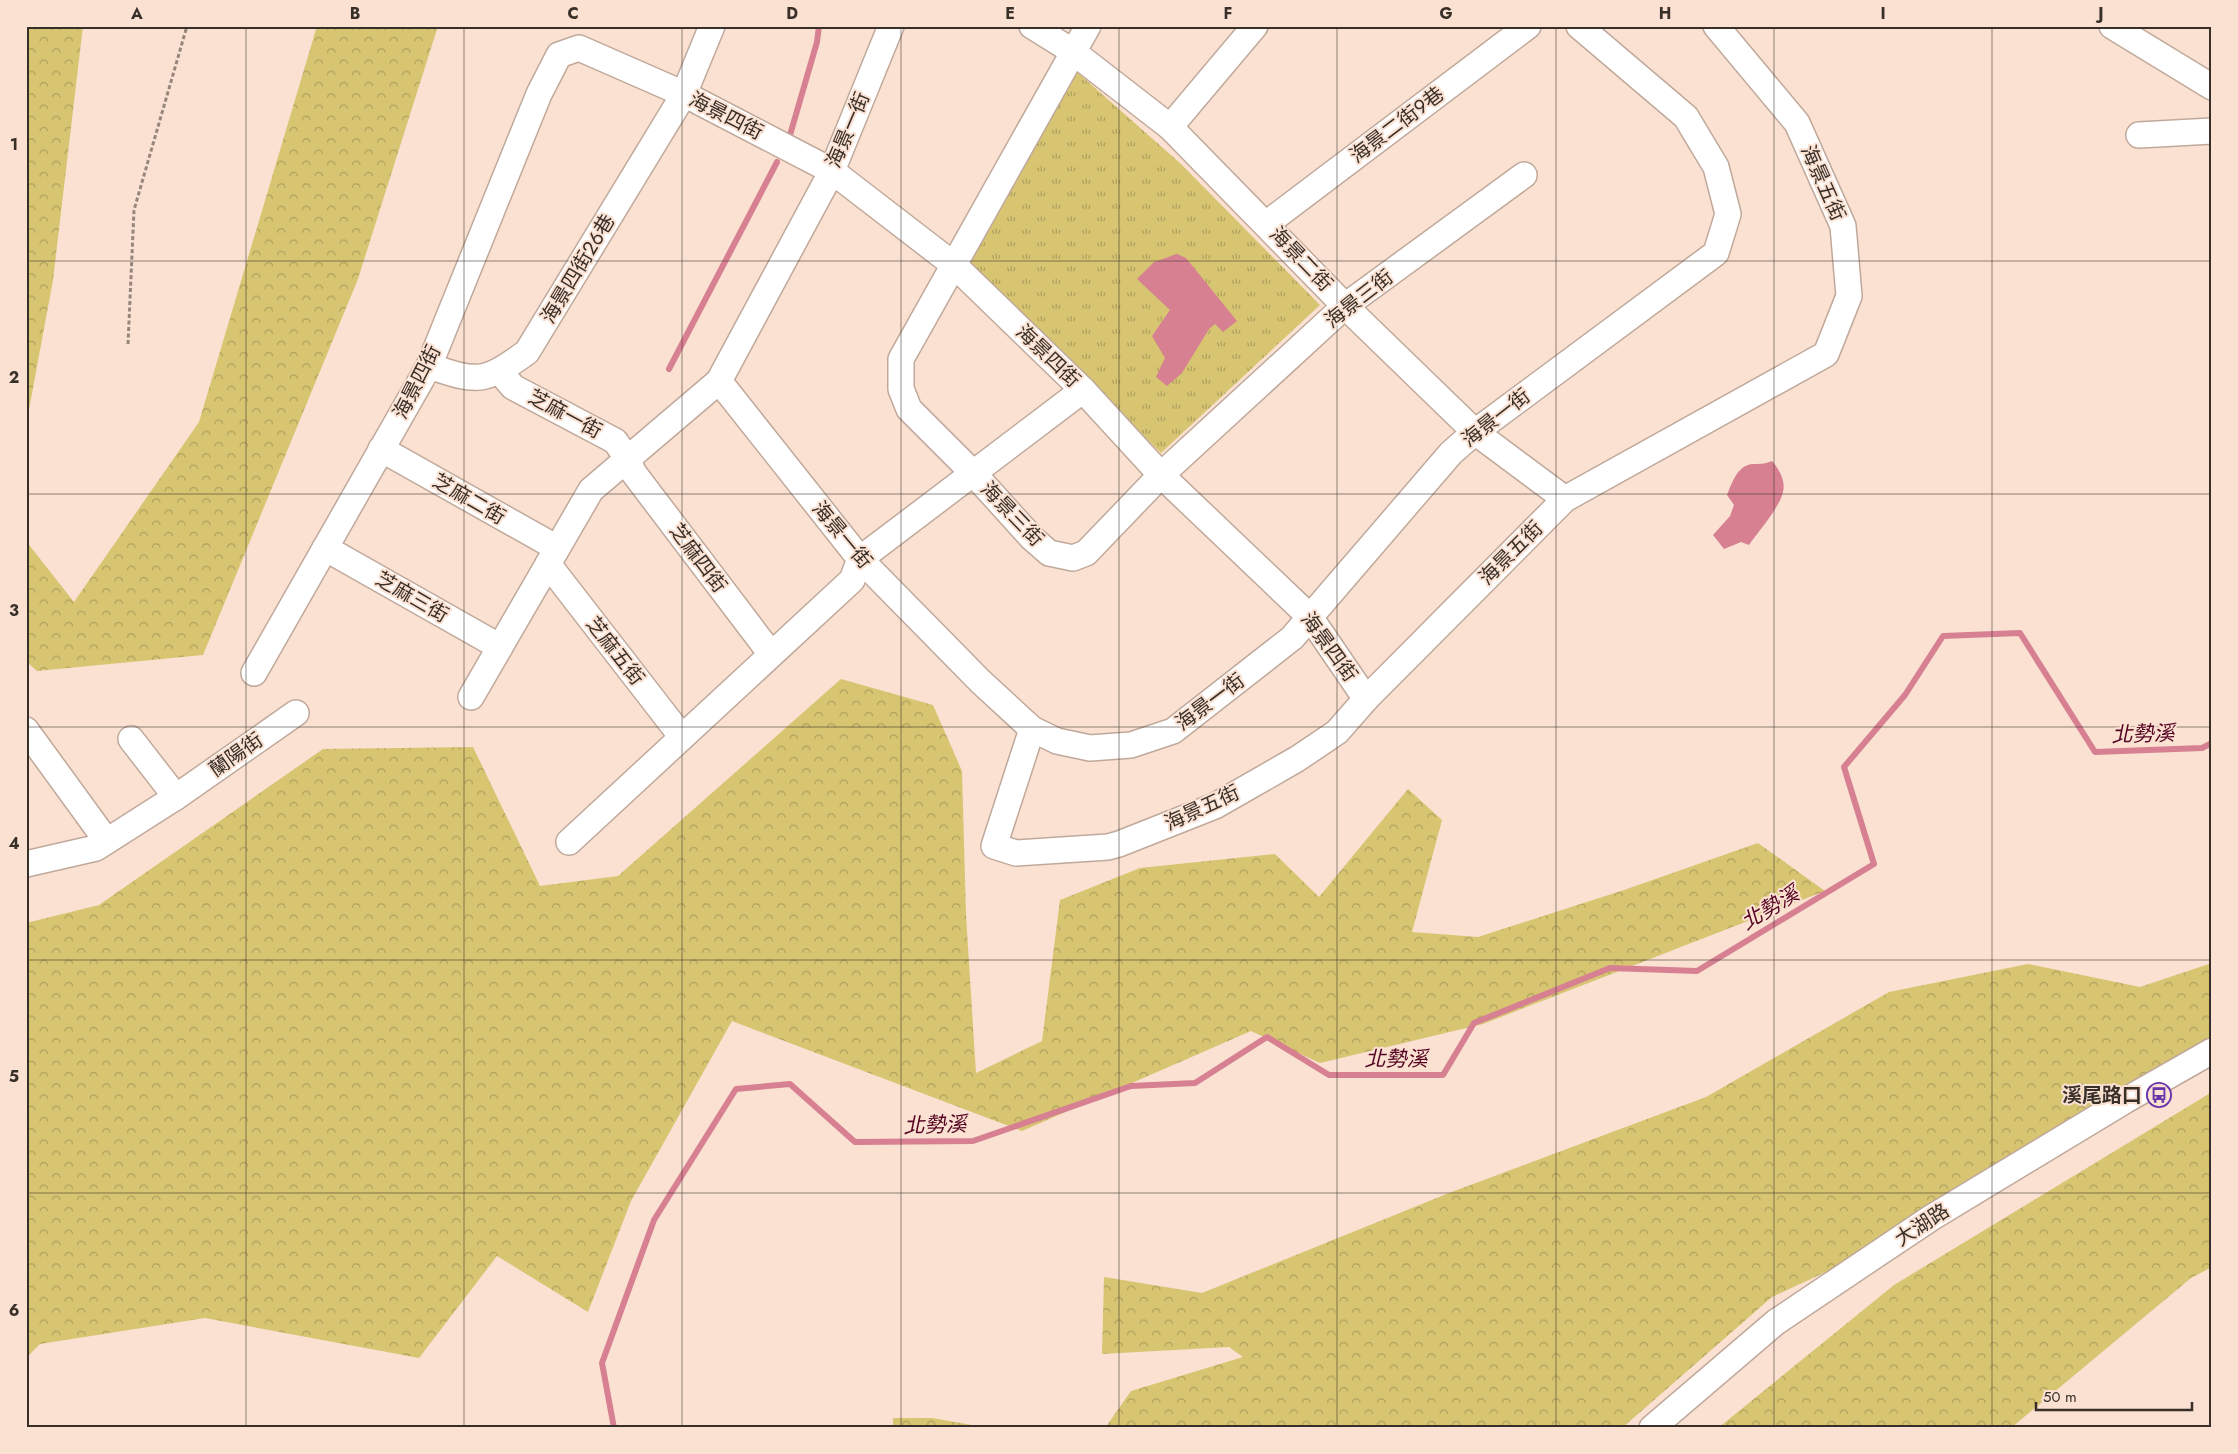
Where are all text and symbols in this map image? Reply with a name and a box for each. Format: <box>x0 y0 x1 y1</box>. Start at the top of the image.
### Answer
text: A <box>130 2 143 25</box>
text: B <box>350 2 360 25</box>
text: C <box>567 2 579 25</box>
text: D <box>786 2 798 25</box>
text: E <box>1005 2 1015 25</box>
text: F <box>1224 2 1232 25</box>
text: G <box>1439 2 1453 25</box>
text: H <box>1659 2 1671 25</box>
text: I <box>1880 2 1886 25</box>
text: J <box>2095 2 2104 25</box>
street label: 海景二街9巷 <box>1344 80 1450 170</box>
street label: 海景四街 <box>684 85 768 147</box>
street label: 海景一街 <box>819 88 877 172</box>
text: 1 <box>10 133 18 156</box>
street label: 海景五街 <box>1793 141 1853 225</box>
street label: 海景四街26巷 <box>534 209 622 329</box>
street label: 海景二街 <box>1263 220 1339 298</box>
street label: 海景三街 <box>1319 263 1399 335</box>
street label: 海景四街 <box>1009 318 1087 394</box>
street label: 海景四街 <box>386 340 448 424</box>
text: 2 <box>9 366 19 389</box>
street label: 芝麻一街 <box>523 382 607 446</box>
street label: 海景一街 <box>1456 382 1536 454</box>
street label: 芝麻二街 <box>427 466 511 532</box>
street label: 海景三街 <box>974 475 1050 553</box>
street label: 海景一街 <box>805 495 879 575</box>
street label: 海景五街 <box>1472 514 1550 592</box>
street label: 芝麻四街 <box>662 517 734 599</box>
street label: 芝麻三街 <box>370 564 454 630</box>
text: 3 <box>9 599 19 622</box>
street label: 海景四街 <box>1294 606 1364 688</box>
street label: 芝麻五街 <box>579 611 651 691</box>
street label: 海景一街 <box>1169 666 1251 738</box>
water label: 北勢溪 <box>2111 718 2178 750</box>
street label: 蘭陽街 <box>203 726 269 784</box>
street label: 海景五街 <box>1160 778 1244 838</box>
text: 4 <box>8 832 20 855</box>
water label: 北勢溪 <box>1735 877 1807 937</box>
water label: 北勢溪 <box>1365 1044 1430 1074</box>
text: 5 <box>9 1065 19 1088</box>
place label: 溪尾路口 <box>2062 1081 2142 1110</box>
bus stop icon: 溪尾路口 <box>2146 1082 2172 1108</box>
water label: 北勢溪 <box>903 1109 970 1141</box>
street label: 大湖路 <box>1889 1197 1955 1253</box>
text: 6 <box>9 1299 19 1322</box>
scale bar <box>2036 1379 2192 1411</box>
text: 50 m <box>2043 1386 2077 1408</box>

